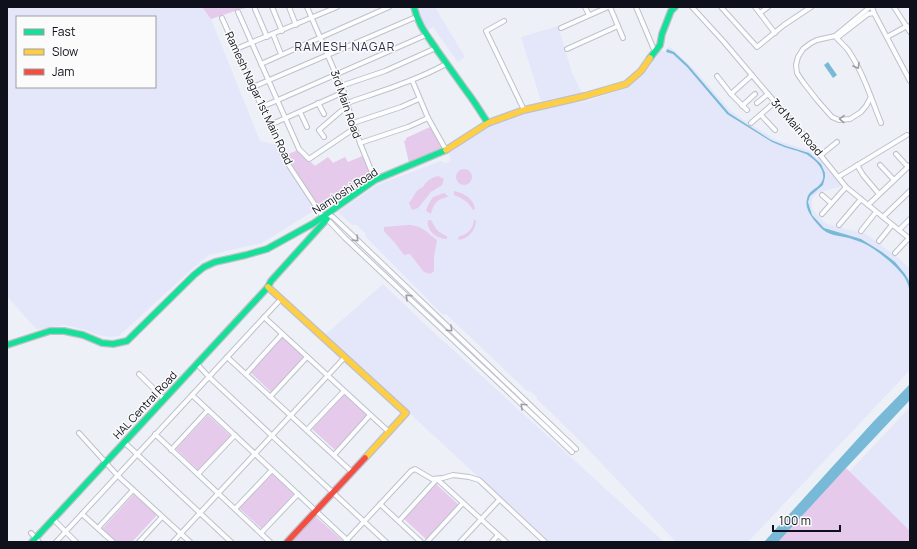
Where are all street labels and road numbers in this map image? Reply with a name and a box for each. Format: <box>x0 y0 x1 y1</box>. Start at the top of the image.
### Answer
street label: Ramesh Nagar 1st Main Road <box>222 29 297 167</box>
street label: 3rd Main Road <box>328 68 365 140</box>
street label: 3rd Main Road <box>768 95 826 159</box>
street label: Namjoshi Road <box>309 164 380 217</box>
street label: HAL Central Road <box>109 368 180 442</box>

